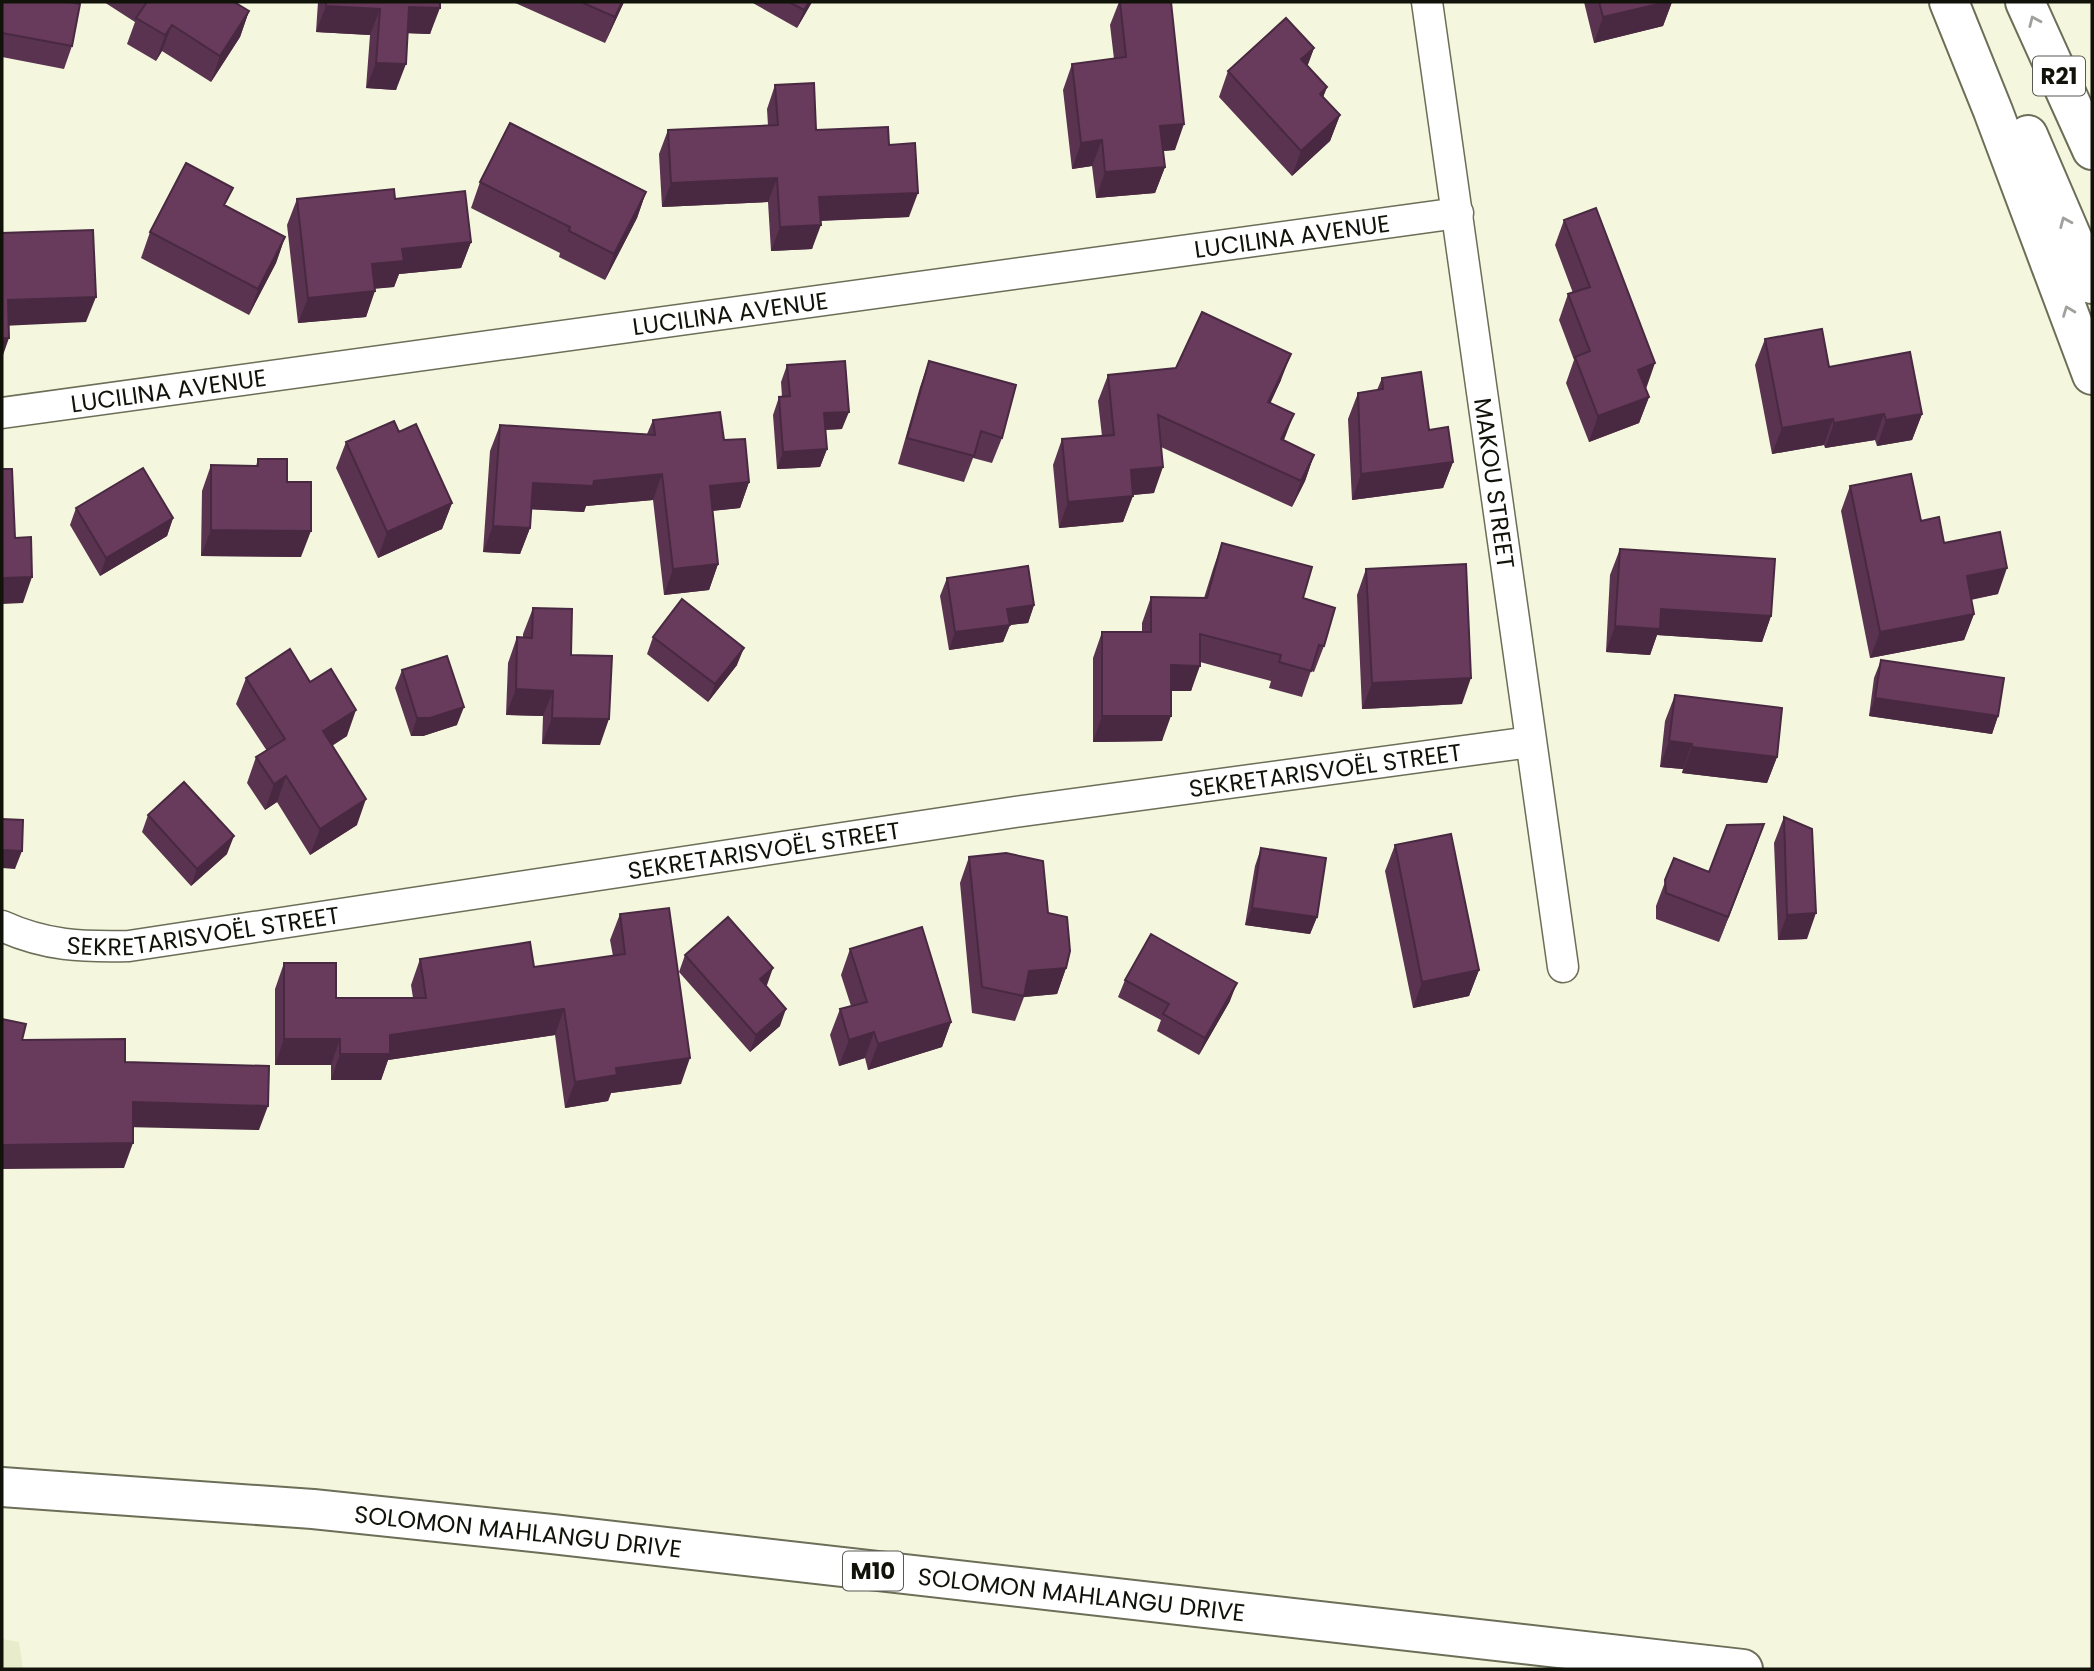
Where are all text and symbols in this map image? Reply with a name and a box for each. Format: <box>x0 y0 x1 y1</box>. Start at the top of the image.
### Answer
one-way arrow <box>2028 16 2042 28</box>
road number: R21 <box>2033 57 2085 96</box>
street label: LUCILINA AVENUE <box>1192 206 1392 266</box>
one-way arrow <box>2059 216 2073 229</box>
street label: LUCILINA AVENUE <box>630 283 830 343</box>
one-way arrow <box>2062 305 2076 318</box>
street label: LUCILINA AVENUE <box>69 360 268 420</box>
street label: MAKOU STREET <box>1466 396 1523 571</box>
street label: SEKRETARISVOËL STREET <box>1187 735 1464 805</box>
street label: SEKRETARISVOËL STREET <box>626 813 902 887</box>
street label: SEKRETARISVOËL STREET <box>65 898 342 963</box>
street label: SOLOMON MAHLANGU DRIVE <box>353 1497 684 1565</box>
road number: M10 <box>843 1552 903 1590</box>
street label: SOLOMON MAHLANGU DRIVE <box>916 1559 1247 1629</box>

